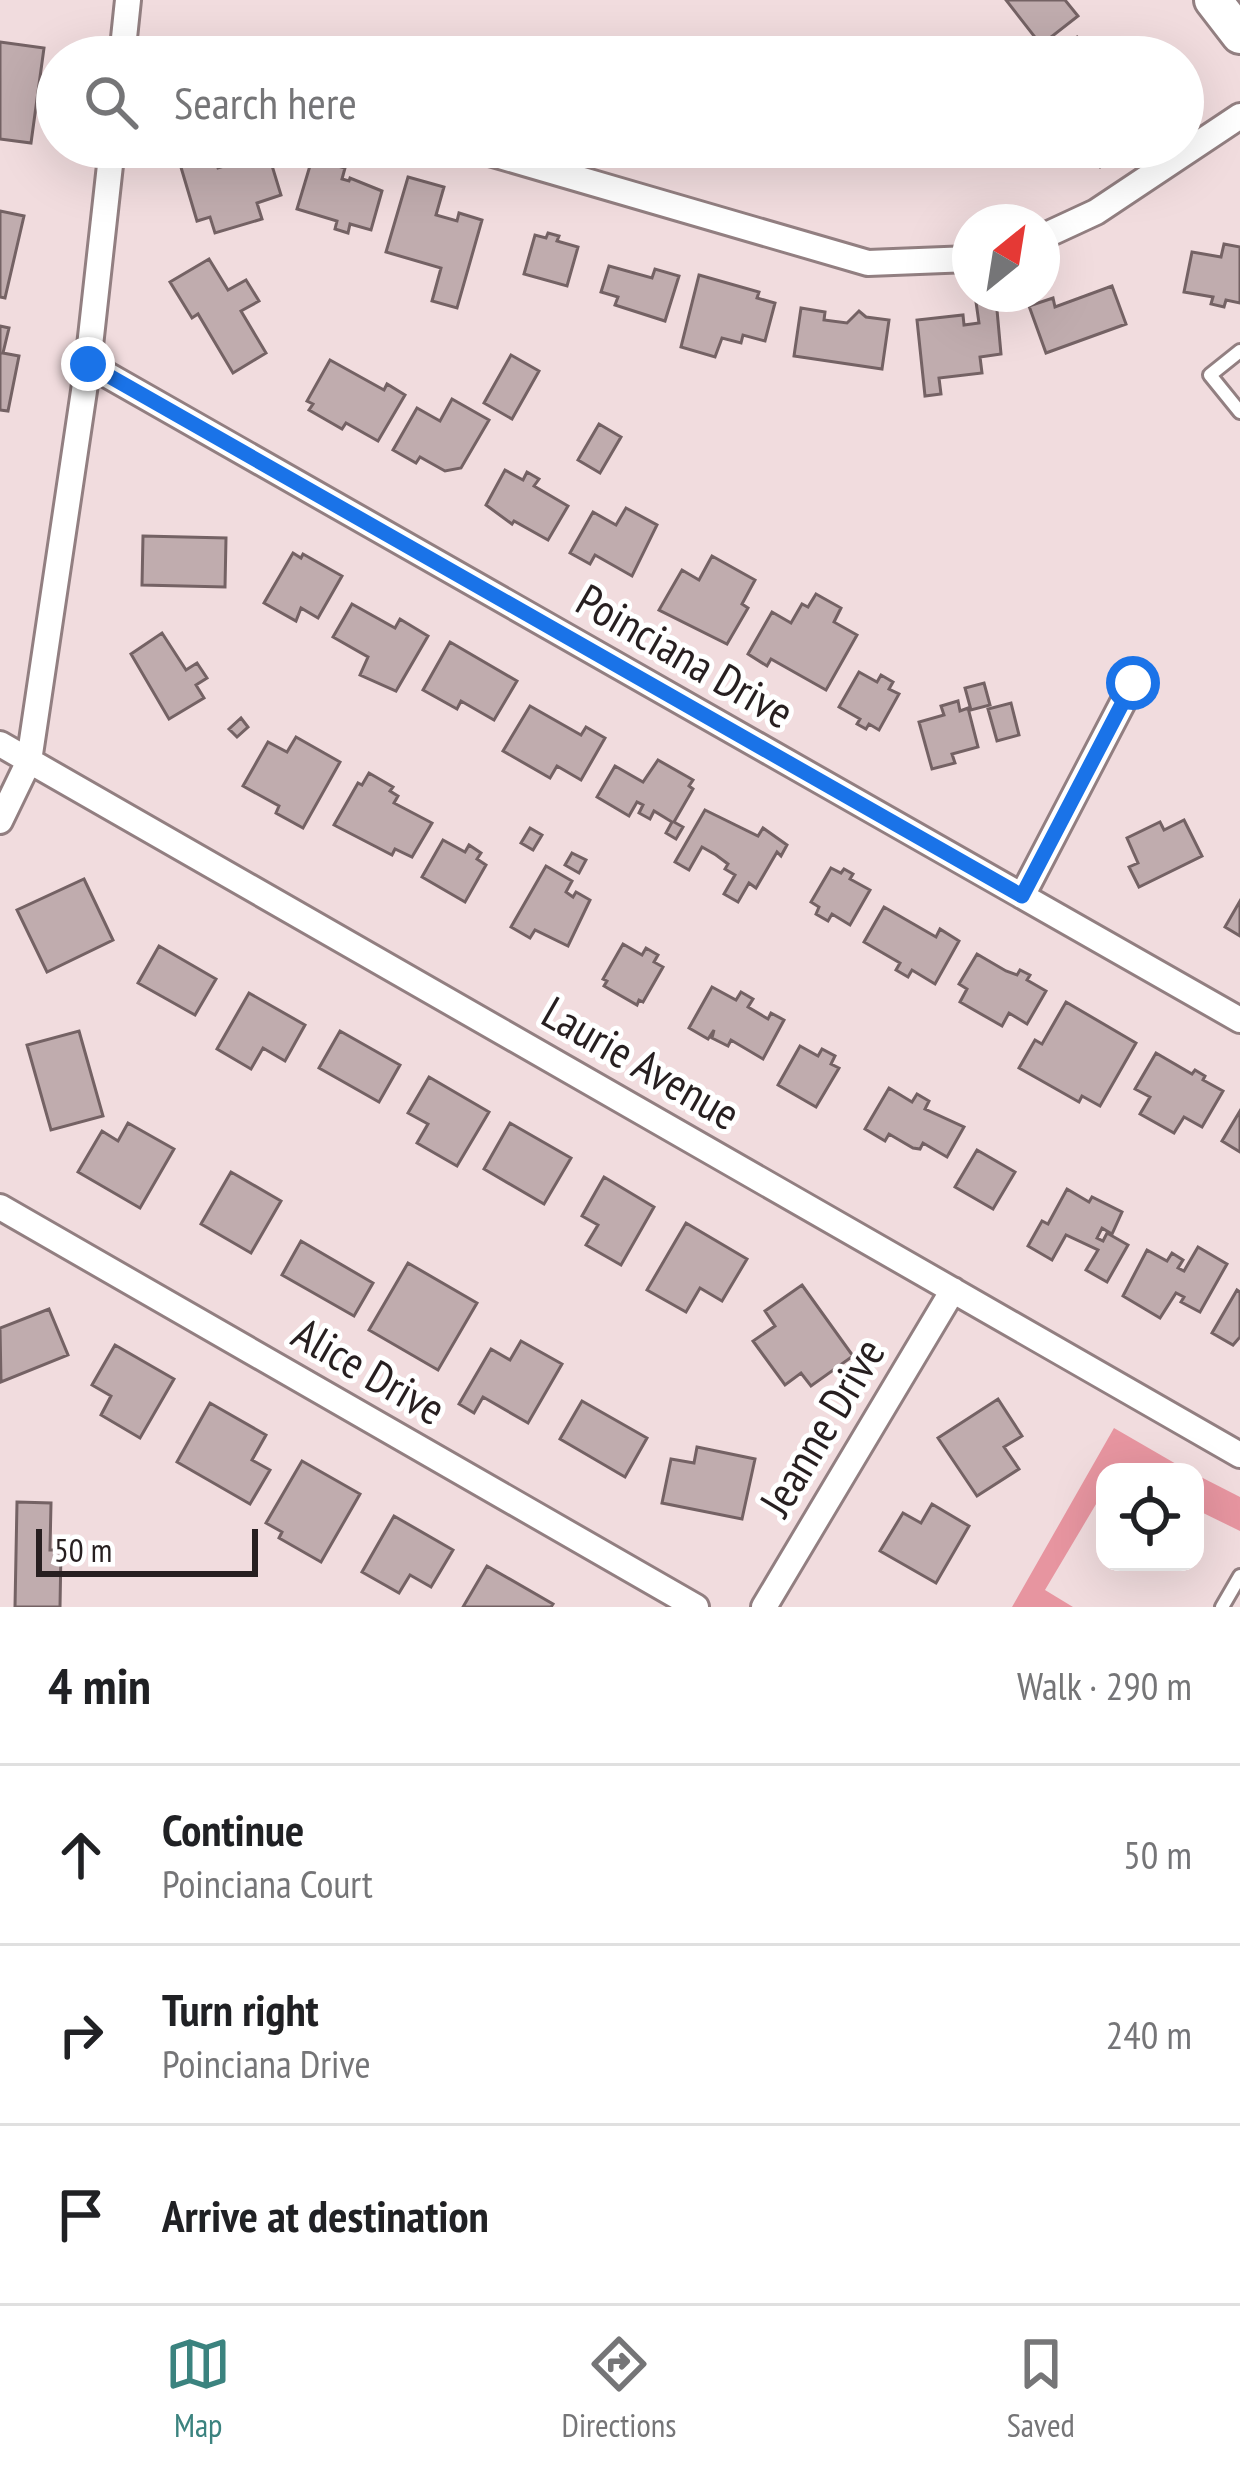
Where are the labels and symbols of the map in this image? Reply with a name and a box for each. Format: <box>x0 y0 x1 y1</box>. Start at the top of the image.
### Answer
north arrow <box>952 204 1060 312</box>
route end <box>61 337 115 391</box>
street label: Poinciana Drive <box>567 570 804 740</box>
route start <box>1106 656 1160 710</box>
street label: Laurie Avenue <box>532 982 751 1142</box>
street label: Alice Drive <box>283 1303 456 1437</box>
street label: Jeanne Drive <box>745 1327 897 1527</box>
scale bar <box>36 1523 258 1576</box>

